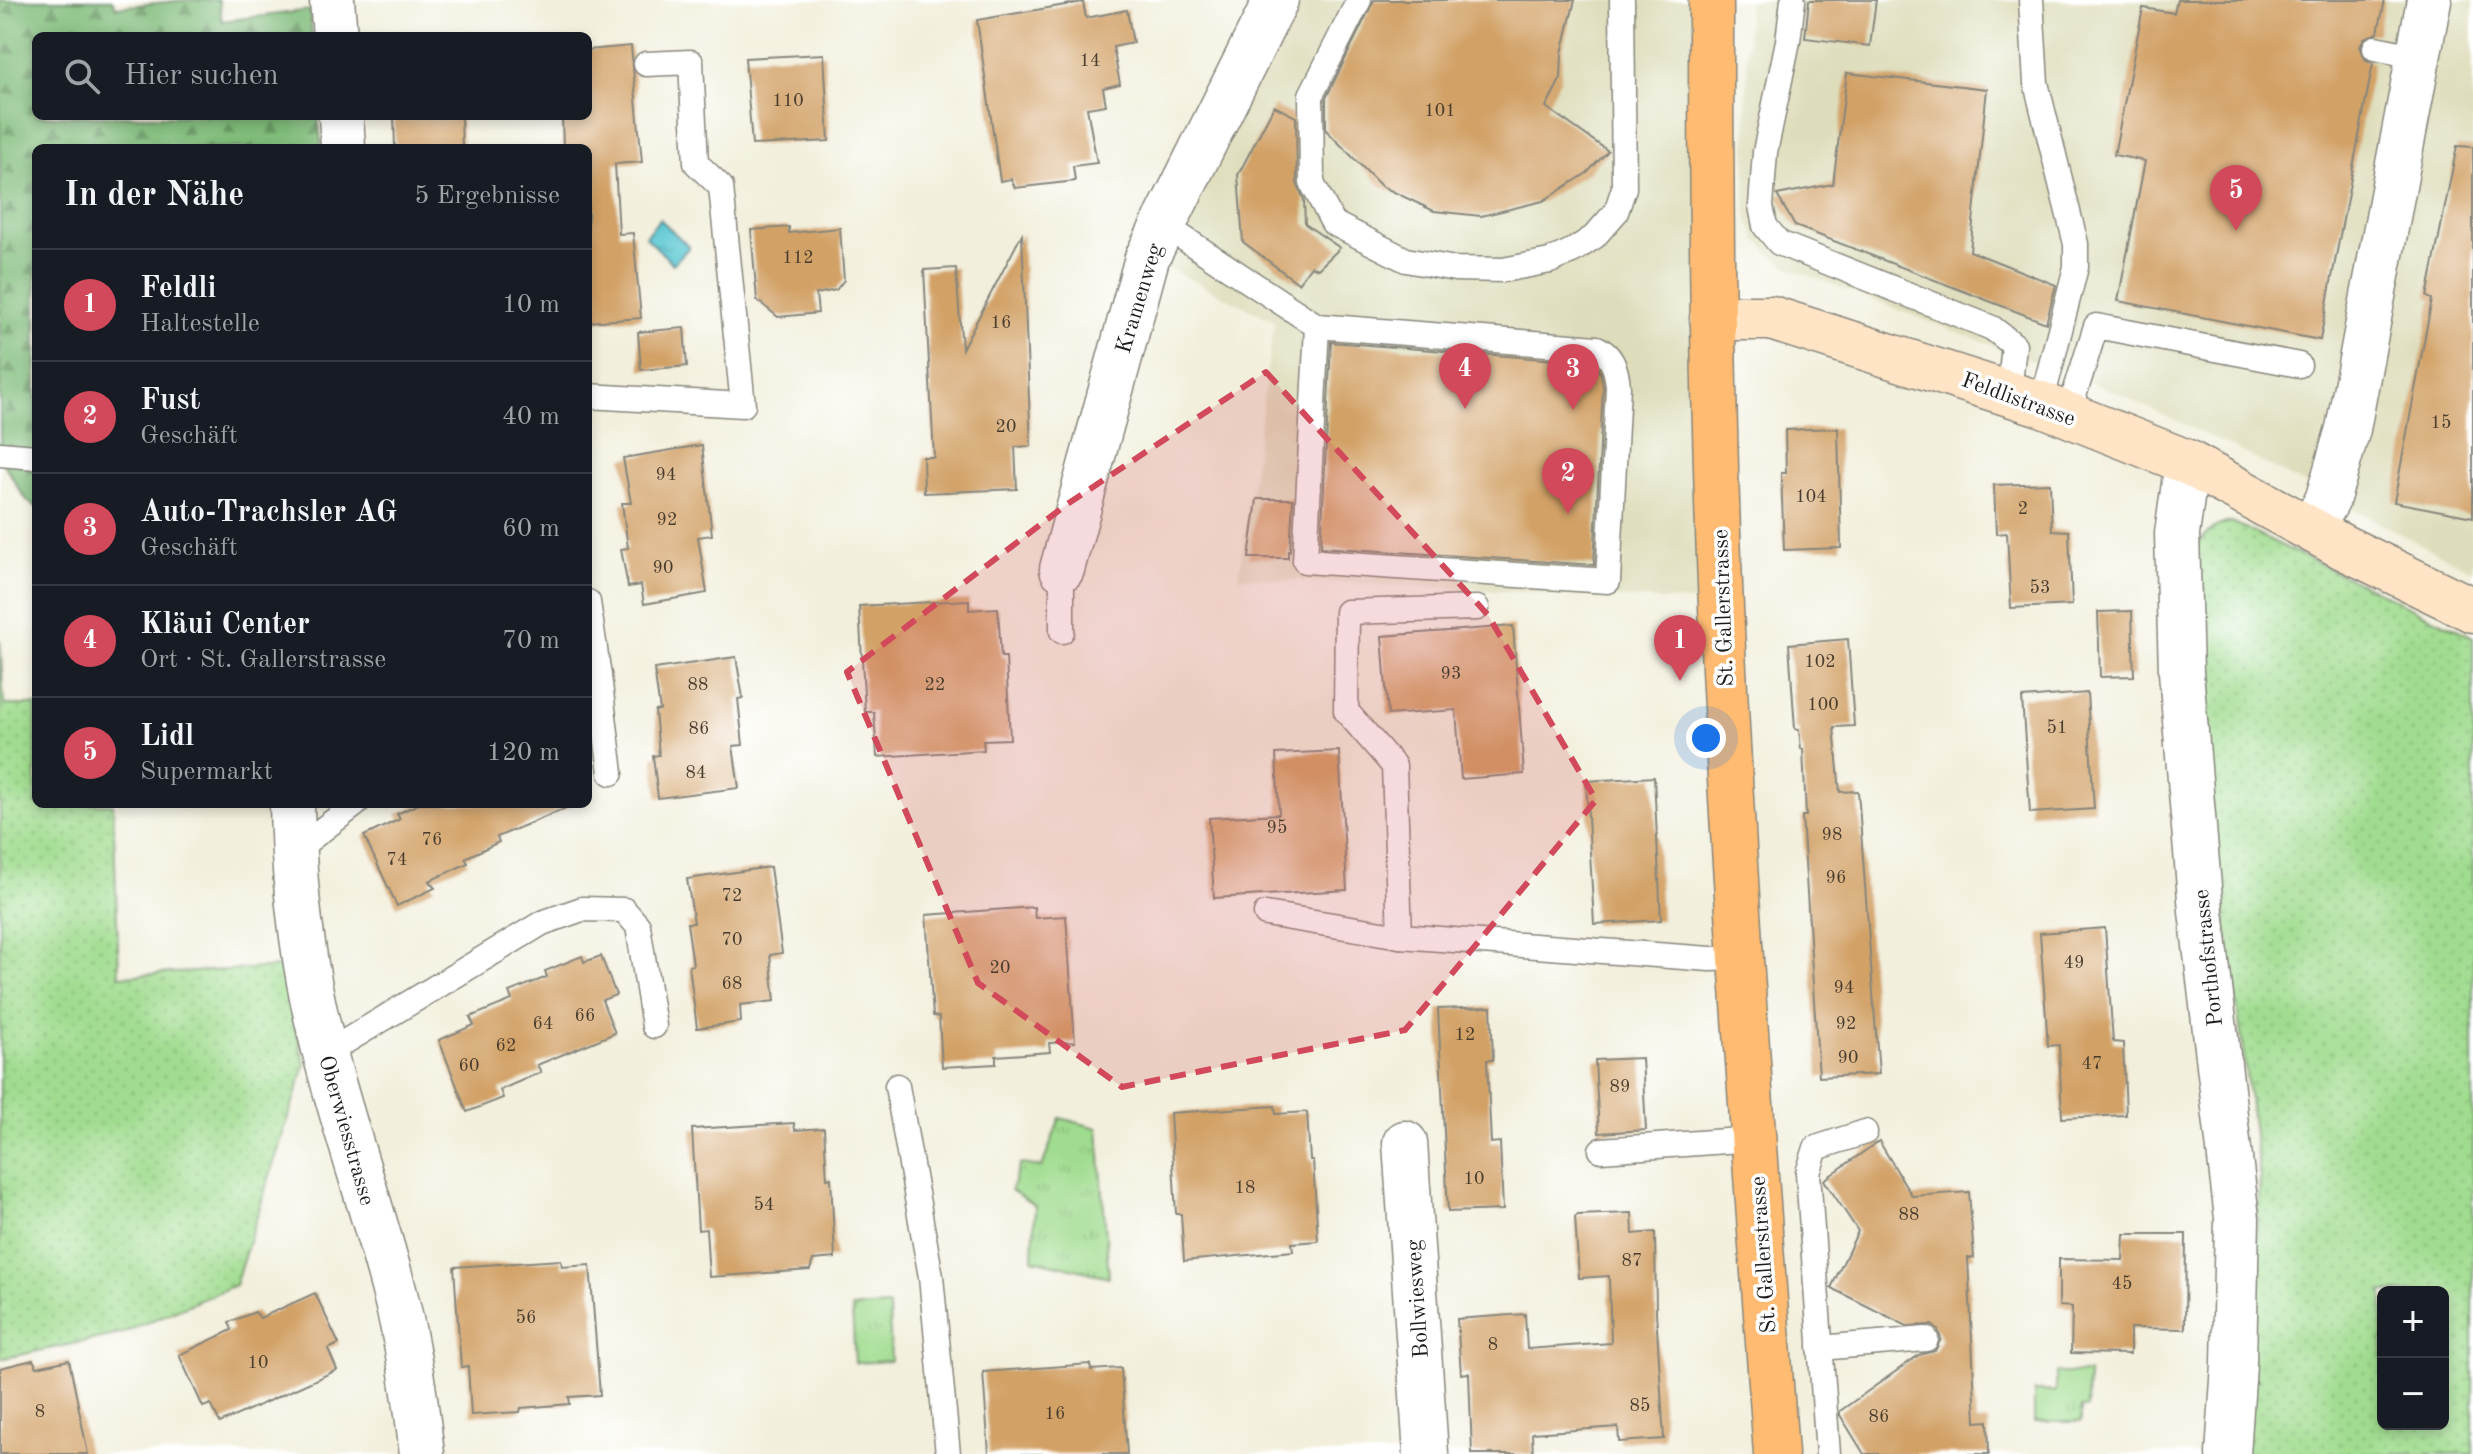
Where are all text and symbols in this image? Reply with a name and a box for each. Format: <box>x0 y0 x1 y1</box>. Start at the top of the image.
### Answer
search box <box>32 32 592 120</box>
house number: 14 <box>1080 52 1100 70</box>
icon: search <box>60 54 104 98</box>
text: Hier suchen <box>124 61 279 91</box>
house number: 110 <box>772 92 804 110</box>
house number: 101 <box>1424 102 1456 120</box>
pin: 5 <box>2210 165 2262 231</box>
text: In der Nähe <box>64 179 244 213</box>
text: 5 Ergebnisse <box>414 183 560 209</box>
street label: Kramenweg <box>1113 241 1167 356</box>
house number: 112 <box>782 249 814 267</box>
text: Feldli <box>140 274 216 304</box>
text: 1 <box>82 292 98 318</box>
text: 10 m <box>502 292 560 318</box>
text: Haltestelle <box>140 311 260 337</box>
house number: 16 <box>991 314 1011 332</box>
pin: 4 <box>1439 343 1491 409</box>
pin: 3 <box>1547 344 1599 410</box>
street label: Feldlistrasse <box>1959 369 2078 431</box>
text: Fust <box>140 386 200 416</box>
text: 2 <box>82 404 98 430</box>
text: 40 m <box>502 404 560 430</box>
house number: 15 <box>2431 414 2451 432</box>
house number: 20 <box>996 418 1016 436</box>
text: Geschäft <box>140 423 238 449</box>
pin: 2 <box>1542 448 1594 514</box>
house number: 94 <box>656 466 676 484</box>
house number: 104 <box>1795 488 1827 506</box>
text: Auto-Trachsler AG <box>140 498 397 528</box>
house number: 2 <box>2018 500 2028 518</box>
house number: 92 <box>657 511 677 529</box>
text: 3 <box>82 516 98 542</box>
text: 60 m <box>502 516 560 542</box>
street label: St. Gallerstrasse <box>1710 529 1738 687</box>
text: Geschäft <box>140 535 238 561</box>
house number: 90 <box>653 559 673 577</box>
house number: 53 <box>2030 579 2050 597</box>
text: Kläui Center <box>140 610 310 640</box>
pin: 1 <box>1654 615 1706 681</box>
text: 4 <box>82 628 98 654</box>
text: 70 m <box>502 628 560 654</box>
text: Ort · St. Gallerstrasse <box>140 647 386 673</box>
house number: 102 <box>1804 653 1836 671</box>
house number: 93 <box>1441 665 1461 683</box>
house number: 88 <box>688 676 708 694</box>
house number: 22 <box>925 676 945 694</box>
house number: 100 <box>1807 696 1839 714</box>
your location <box>1686 718 1726 758</box>
house number: 51 <box>2047 719 2067 737</box>
house number: 86 <box>689 720 709 738</box>
text: Lidl <box>140 722 194 752</box>
text: 5 <box>82 740 98 766</box>
text: 120 m <box>487 740 560 766</box>
text: Supermarkt <box>140 759 273 785</box>
house number: 84 <box>686 764 706 782</box>
house number: 95 <box>1267 819 1287 837</box>
house number: 98 <box>1822 826 1842 844</box>
house number: 76 <box>422 831 442 849</box>
house number: 74 <box>387 851 407 869</box>
house number: 96 <box>1826 869 1846 887</box>
house number: 72 <box>722 887 742 905</box>
street label: Porthofstrasse <box>2191 888 2227 1028</box>
house number: 70 <box>722 931 742 949</box>
house number: 49 <box>2064 954 2084 972</box>
house number: 20 <box>990 959 1010 977</box>
house number: 68 <box>722 975 742 993</box>
house number: 94 <box>1834 979 1854 997</box>
house number: 66 <box>575 1007 595 1025</box>
house number: 64 <box>533 1015 553 1033</box>
house number: 92 <box>1836 1015 1856 1033</box>
house number: 12 <box>1455 1026 1475 1044</box>
house number: 62 <box>496 1037 516 1055</box>
house number: 90 <box>1838 1049 1858 1067</box>
street label: Oberwiesstrasse <box>314 1053 378 1208</box>
house number: 47 <box>2082 1055 2102 1073</box>
house number: 60 <box>459 1057 479 1075</box>
house number: 89 <box>1610 1078 1630 1096</box>
house number: 10 <box>1464 1170 1484 1188</box>
street label: St. Gallerstrasse <box>1748 1175 1780 1334</box>
house number: 18 <box>1235 1179 1255 1197</box>
house number: 54 <box>754 1196 774 1214</box>
house number: 88 <box>1899 1206 1919 1224</box>
street label: Bollwiesweg <box>1403 1239 1433 1359</box>
house number: 87 <box>1622 1252 1642 1270</box>
house number: 45 <box>2112 1275 2132 1293</box>
map controls <box>2377 1286 2449 1430</box>
button: + <box>2377 1286 2449 1358</box>
house number: 56 <box>516 1309 536 1327</box>
house number: 8 <box>1488 1336 1498 1354</box>
house number: 10 <box>248 1354 268 1372</box>
button: − <box>2377 1358 2449 1430</box>
house number: 85 <box>1630 1397 1650 1415</box>
house number: 8 <box>35 1403 45 1421</box>
house number: 16 <box>1045 1405 1065 1423</box>
house number: 86 <box>1869 1408 1889 1426</box>

